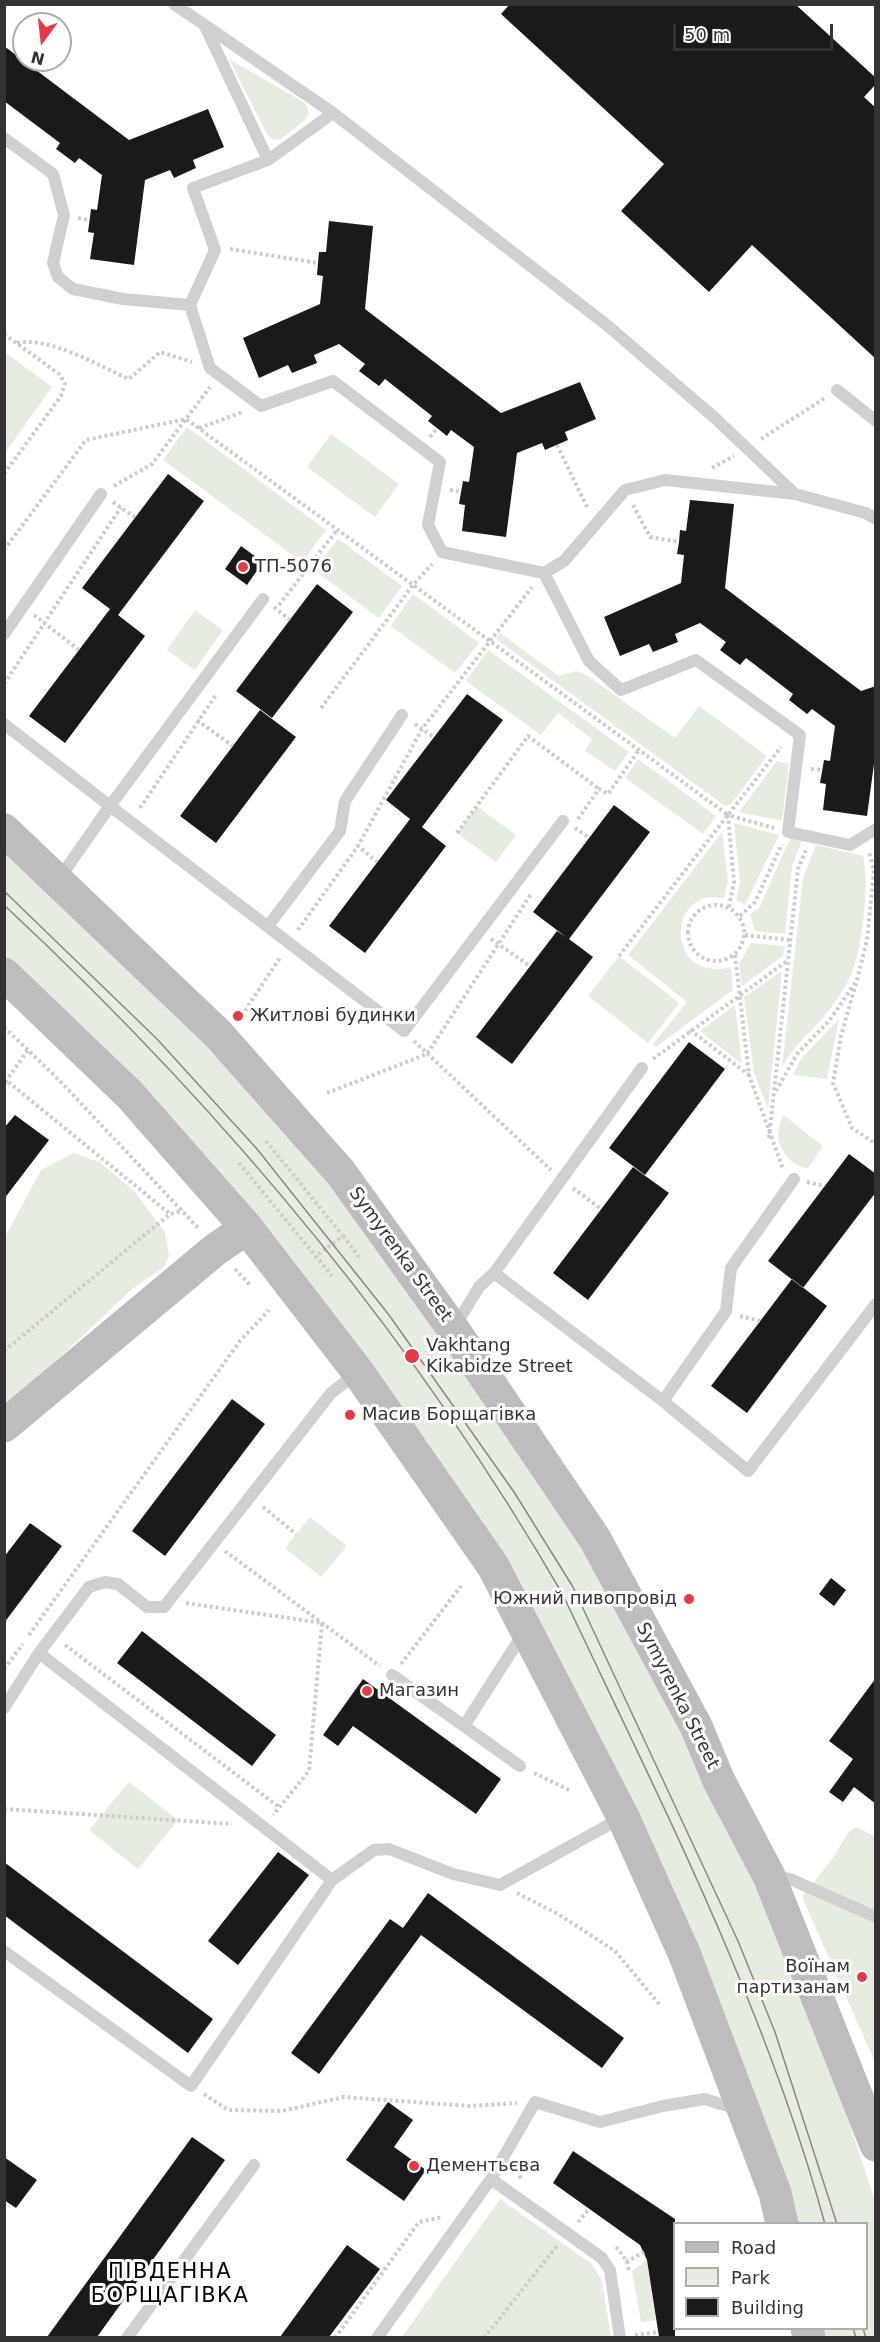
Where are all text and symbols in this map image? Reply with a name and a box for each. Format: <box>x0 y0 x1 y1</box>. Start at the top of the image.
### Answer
north arrow <box>12 12 72 72</box>
scale bar <box>676 12 836 50</box>
text: 50 m <box>684 24 730 45</box>
text: N <box>29 47 47 69</box>
place label: ТП-5076 <box>255 556 332 578</box>
marker: ТП-5076 <box>236 560 250 574</box>
place label: Житлові будинки <box>250 1005 416 1027</box>
marker: Житлові будинки <box>231 1009 245 1023</box>
street label: Symyrenka Street <box>344 1183 456 1327</box>
place label: Vakhtang Kikabidze Street <box>426 1335 573 1378</box>
marker: Vakhtang Kikabidze Street <box>403 1347 421 1365</box>
place label: Масив Борщагівка <box>362 1404 536 1426</box>
marker: Масив Борщагівка <box>343 1408 357 1422</box>
place label: Южний пивопровід <box>493 1588 677 1610</box>
marker: Южний пивопровід <box>682 1592 696 1606</box>
street label: Symyrenka Street <box>631 1619 723 1773</box>
place label: Магазин <box>379 1680 459 1702</box>
marker: Магазин <box>360 1684 374 1698</box>
place label: Воїнам партизанам <box>737 1956 850 1998</box>
marker: Воїнам партизанам <box>855 1970 869 1984</box>
place label: Дементьєва <box>426 2155 540 2177</box>
marker: Дементьєва <box>407 2159 421 2173</box>
legend <box>673 2222 868 2330</box>
text: Road <box>731 2237 776 2258</box>
district label: ПІВДЕННА БОРЩАГІВКА <box>91 2260 249 2310</box>
text: Park <box>731 2267 770 2288</box>
text: Building <box>731 2297 804 2318</box>

